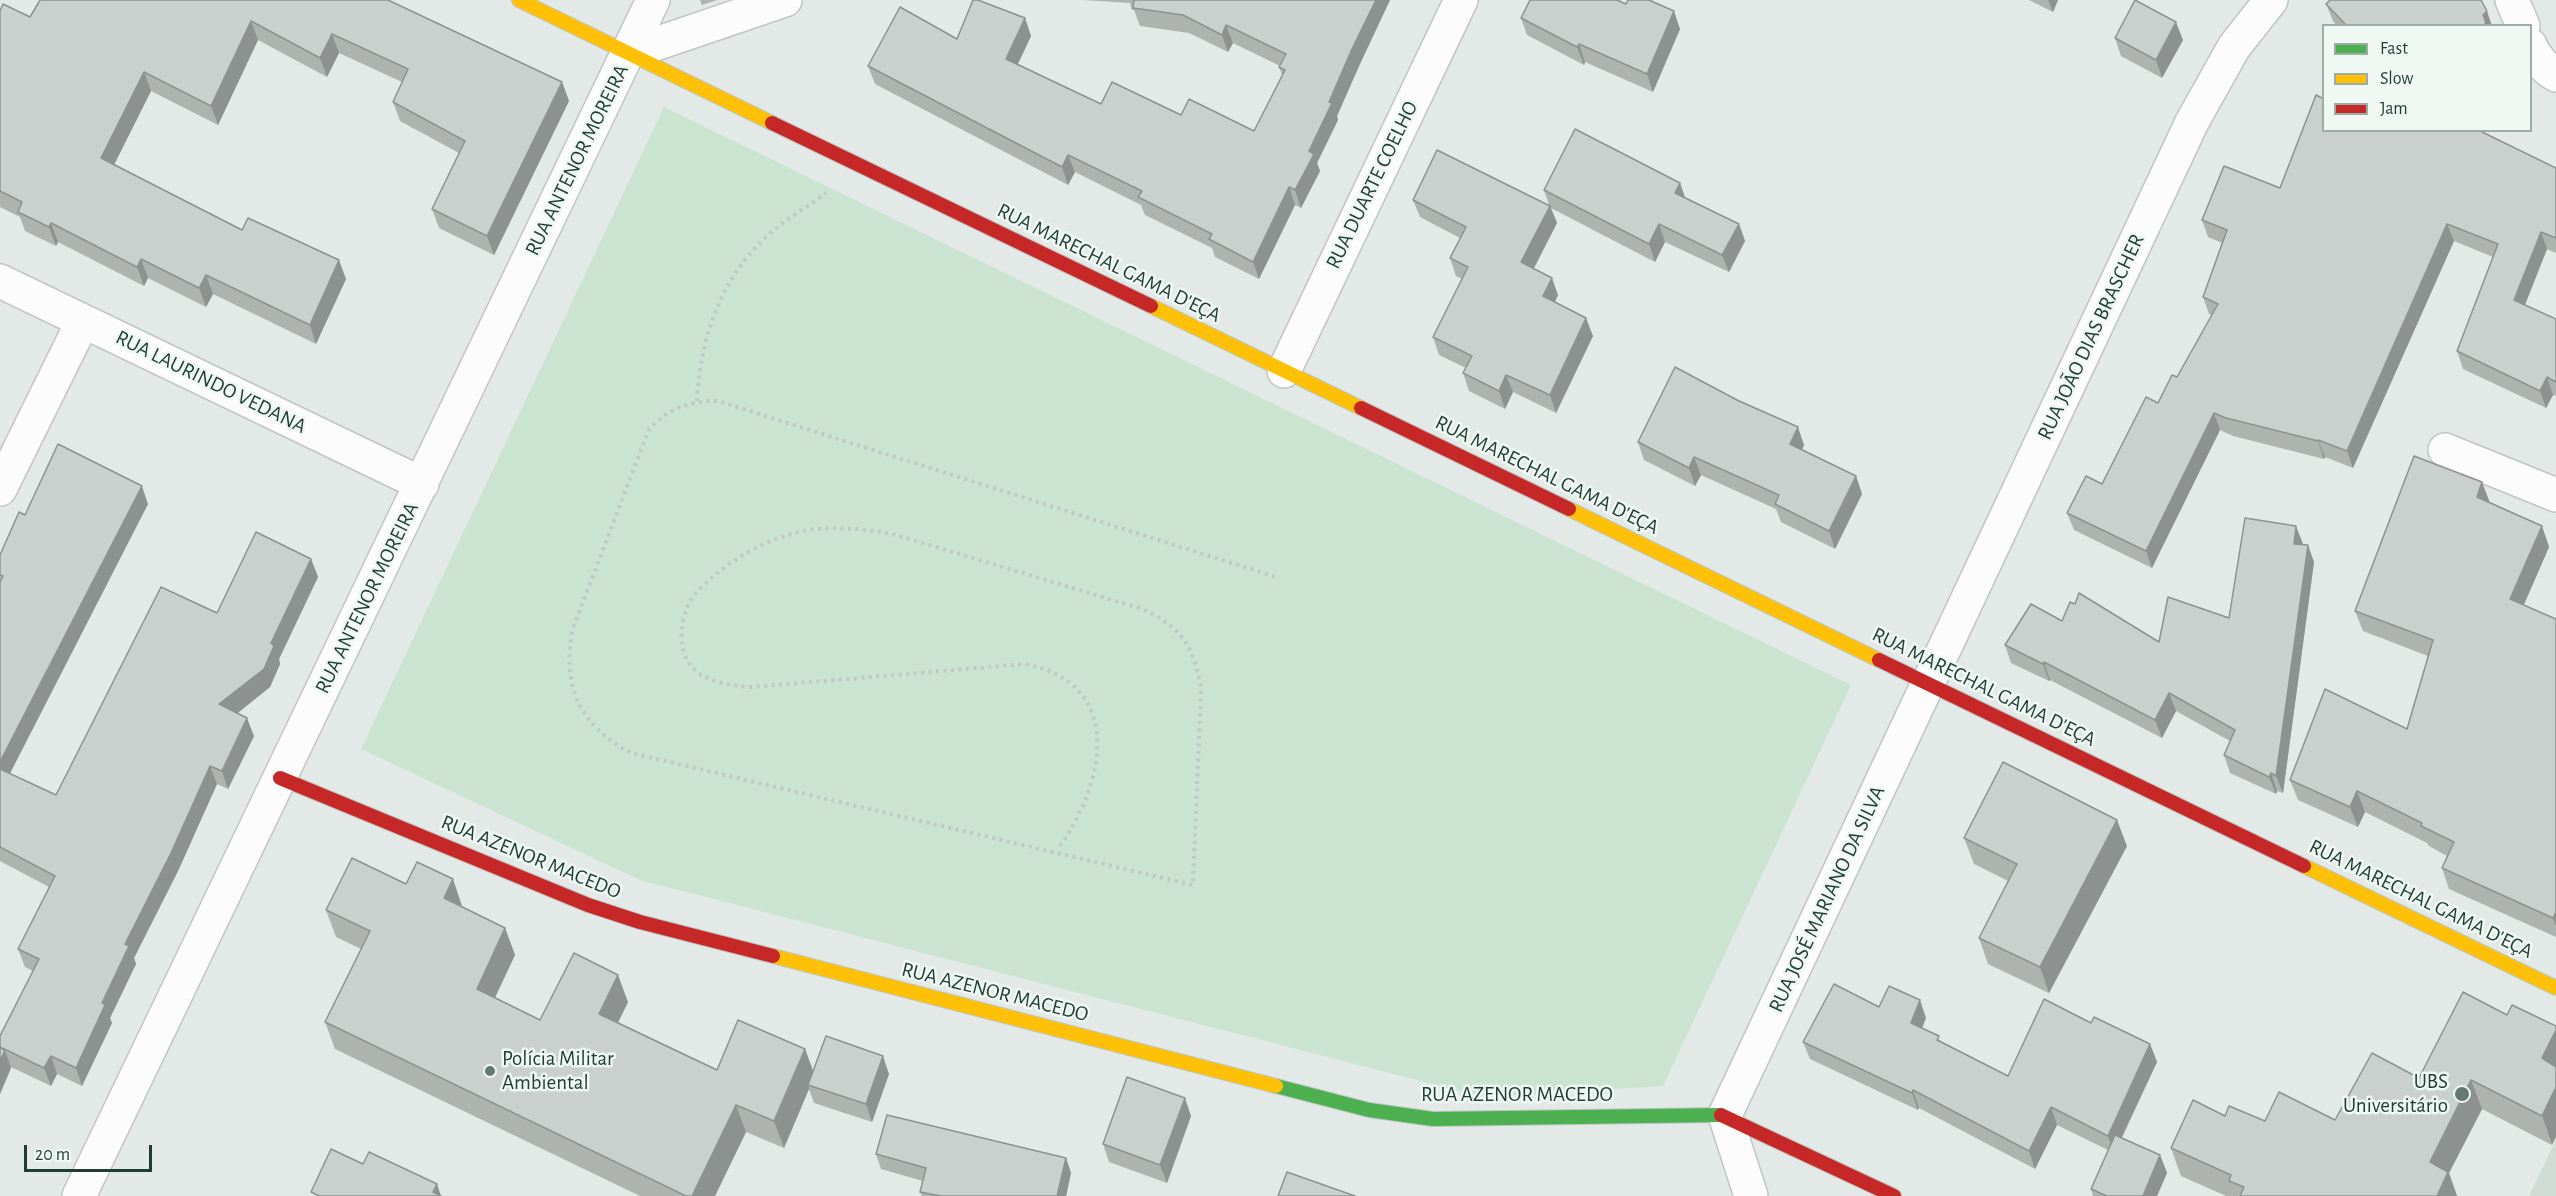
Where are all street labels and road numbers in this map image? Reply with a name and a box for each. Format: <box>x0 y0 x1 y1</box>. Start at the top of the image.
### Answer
street label: RUA ANTENOR MOREIRA <box>520 60 634 260</box>
street label: RUA DUARTE COELHO <box>1320 97 1424 273</box>
street label: RUA MARECHAL GAMA D'EÇA <box>993 198 1225 328</box>
street label: RUA JOÃO DIAS BRASCHER <box>2032 230 2150 444</box>
street label: RUA LAURINDO VEDANA <box>111 325 311 439</box>
street label: RUA MARECHAL GAMA D'EÇA <box>1431 410 1663 540</box>
street label: RUA ANTENOR MOREIRA <box>310 498 424 698</box>
street label: RUA MARECHAL GAMA D'EÇA <box>1868 622 2100 752</box>
street label: RUA JOSÉ MARIANO DA SILVA <box>1763 782 1891 1016</box>
street label: RUA AZENOR MACEDO <box>437 809 625 905</box>
street label: RUA MARECHAL GAMA D'EÇA <box>2305 834 2537 964</box>
street label: RUA AZENOR MACEDO <box>899 957 1091 1027</box>
street label: RUA AZENOR MACEDO <box>1421 1082 1613 1108</box>

